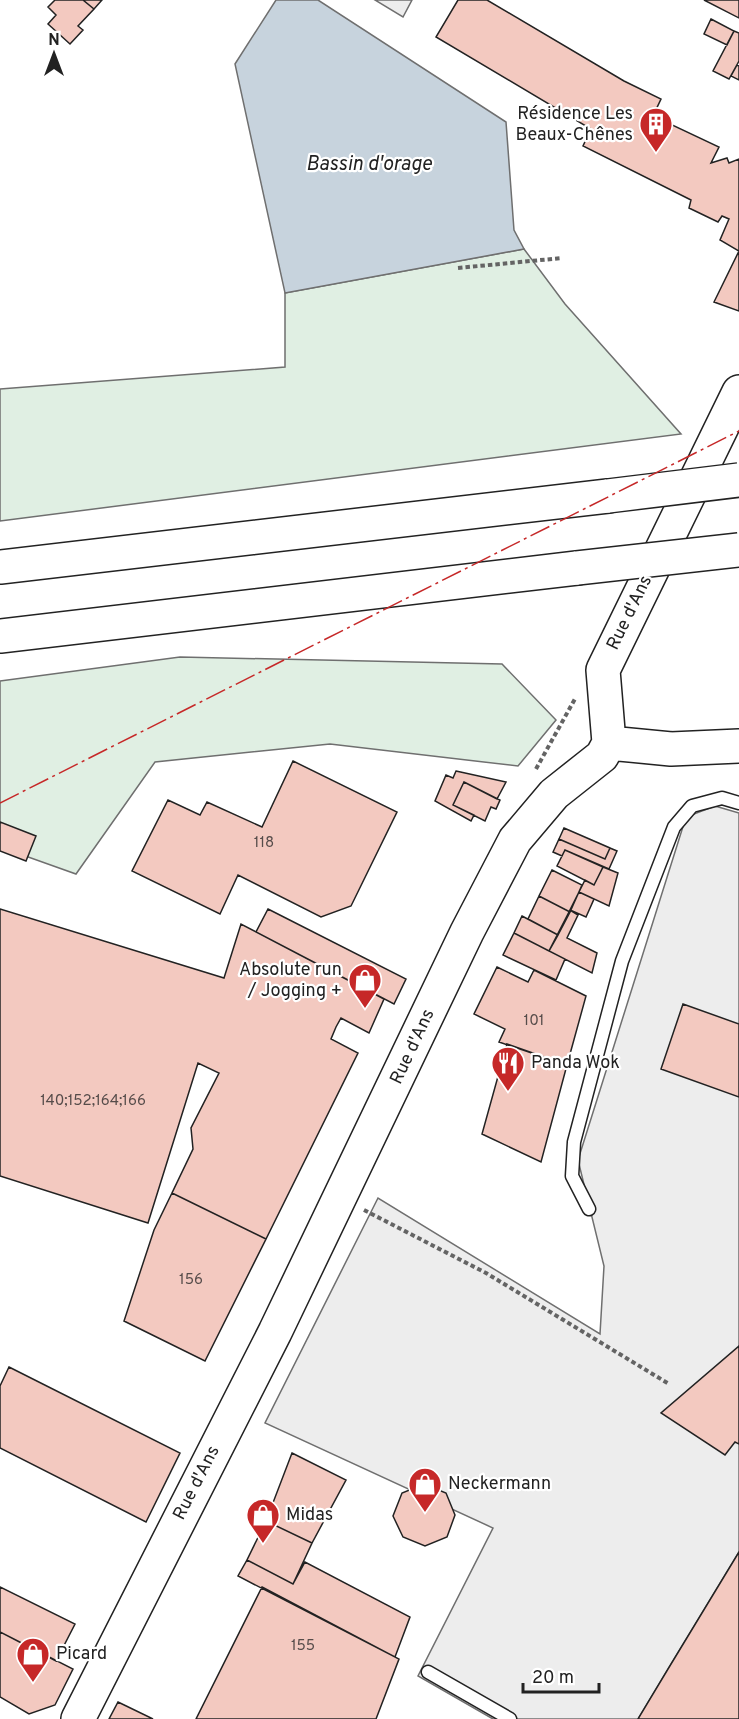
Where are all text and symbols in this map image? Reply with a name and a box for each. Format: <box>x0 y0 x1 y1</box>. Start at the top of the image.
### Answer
north arrow <box>24 24 84 84</box>
text: N <box>48 31 60 51</box>
place label: Résidence Les Beaux-Chênes <box>515 103 633 147</box>
building icon: Résidence Les Beaux-Chênes <box>638 106 674 153</box>
water label: Bassin d'orage <box>306 152 433 178</box>
street label: Rue d'Ans <box>602 572 658 654</box>
house number: 118 <box>254 834 274 853</box>
place label: Absolute run / Jogging + <box>239 959 342 1003</box>
shop icon: Absolute run / Jogging + <box>347 962 383 1009</box>
street label: Rue d'Ans <box>386 1006 440 1088</box>
house number: 101 <box>524 1012 544 1031</box>
restaurant icon: Panda Wok <box>490 1045 526 1092</box>
place label: Panda Wok <box>531 1052 620 1075</box>
house number: 140;152;164;166 <box>40 1092 146 1111</box>
house number: 156 <box>179 1271 203 1290</box>
street label: Rue d'Ans <box>168 1442 226 1524</box>
shop icon: Neckermann <box>407 1466 443 1513</box>
place label: Neckermann <box>448 1473 551 1496</box>
shop icon: Midas <box>245 1497 281 1544</box>
place label: Midas <box>286 1504 333 1527</box>
shop icon: Picard <box>15 1636 51 1683</box>
house number: 155 <box>291 1637 315 1656</box>
place label: Picard <box>56 1643 107 1666</box>
scale bar <box>523 1656 600 1694</box>
text: 20 m <box>532 1667 574 1690</box>

